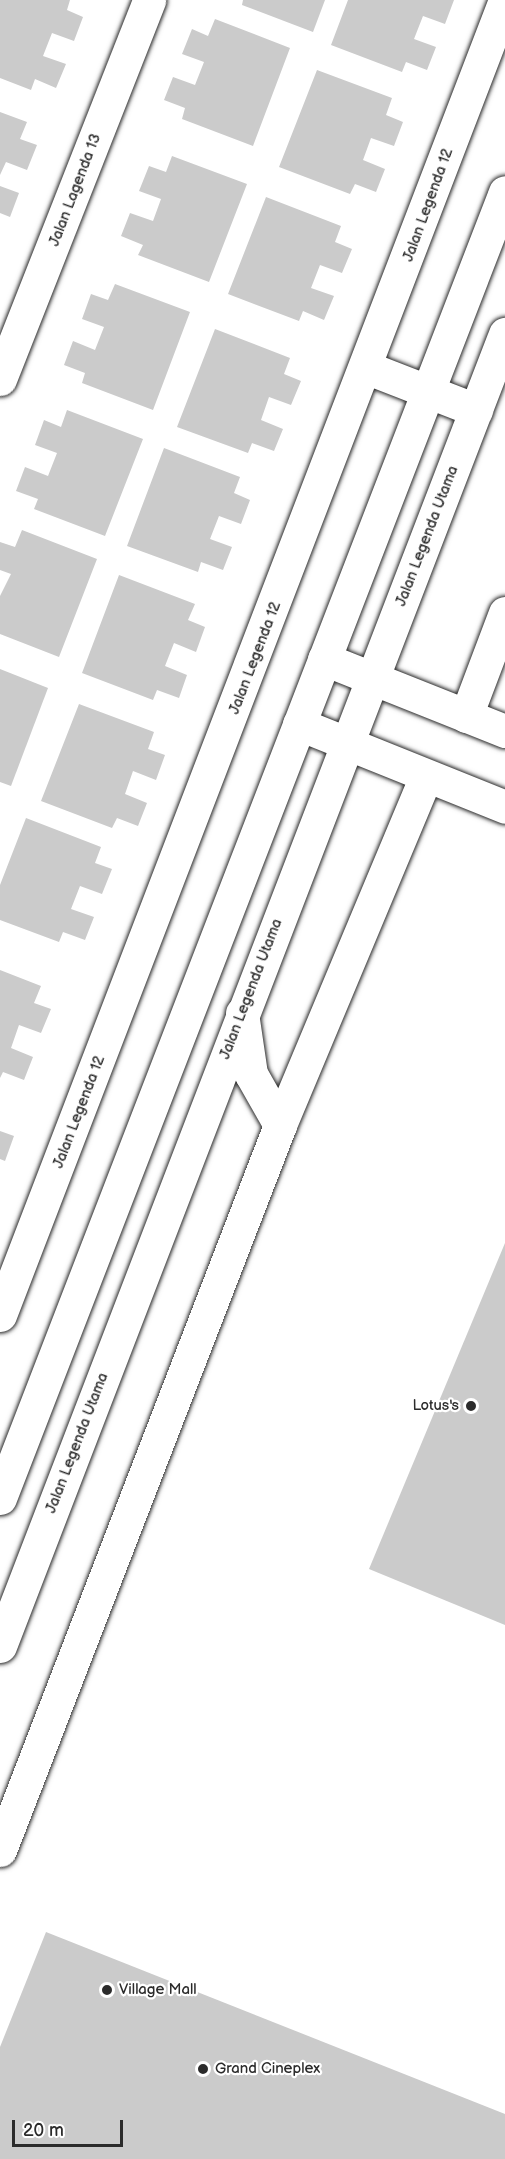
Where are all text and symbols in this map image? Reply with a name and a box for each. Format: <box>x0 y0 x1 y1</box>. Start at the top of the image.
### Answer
street label: Jalan Lagenda 13 <box>45 131 105 249</box>
street label: Jalan Legenda 12 <box>399 146 457 264</box>
street label: Jalan Legenda Utama <box>392 463 462 609</box>
street label: Jalan Legenda 12 <box>225 599 285 717</box>
street label: Jalan Legenda Utama <box>216 916 286 1062</box>
street label: Jalan Legenda 12 <box>49 1053 109 1171</box>
street label: Jalan Legenda Utama <box>42 1370 112 1516</box>
place label: Lotus's <box>412 1397 459 1415</box>
marker: Lotus's <box>464 1399 478 1413</box>
place label: Village Mall <box>119 1981 197 1999</box>
marker: Village Mall <box>100 1983 114 1997</box>
place label: Grand Cineplex <box>215 2060 320 2078</box>
marker: Grand Cineplex <box>196 2062 210 2076</box>
scale bar <box>15 2108 126 2146</box>
text: 20 m <box>23 2120 64 2141</box>

